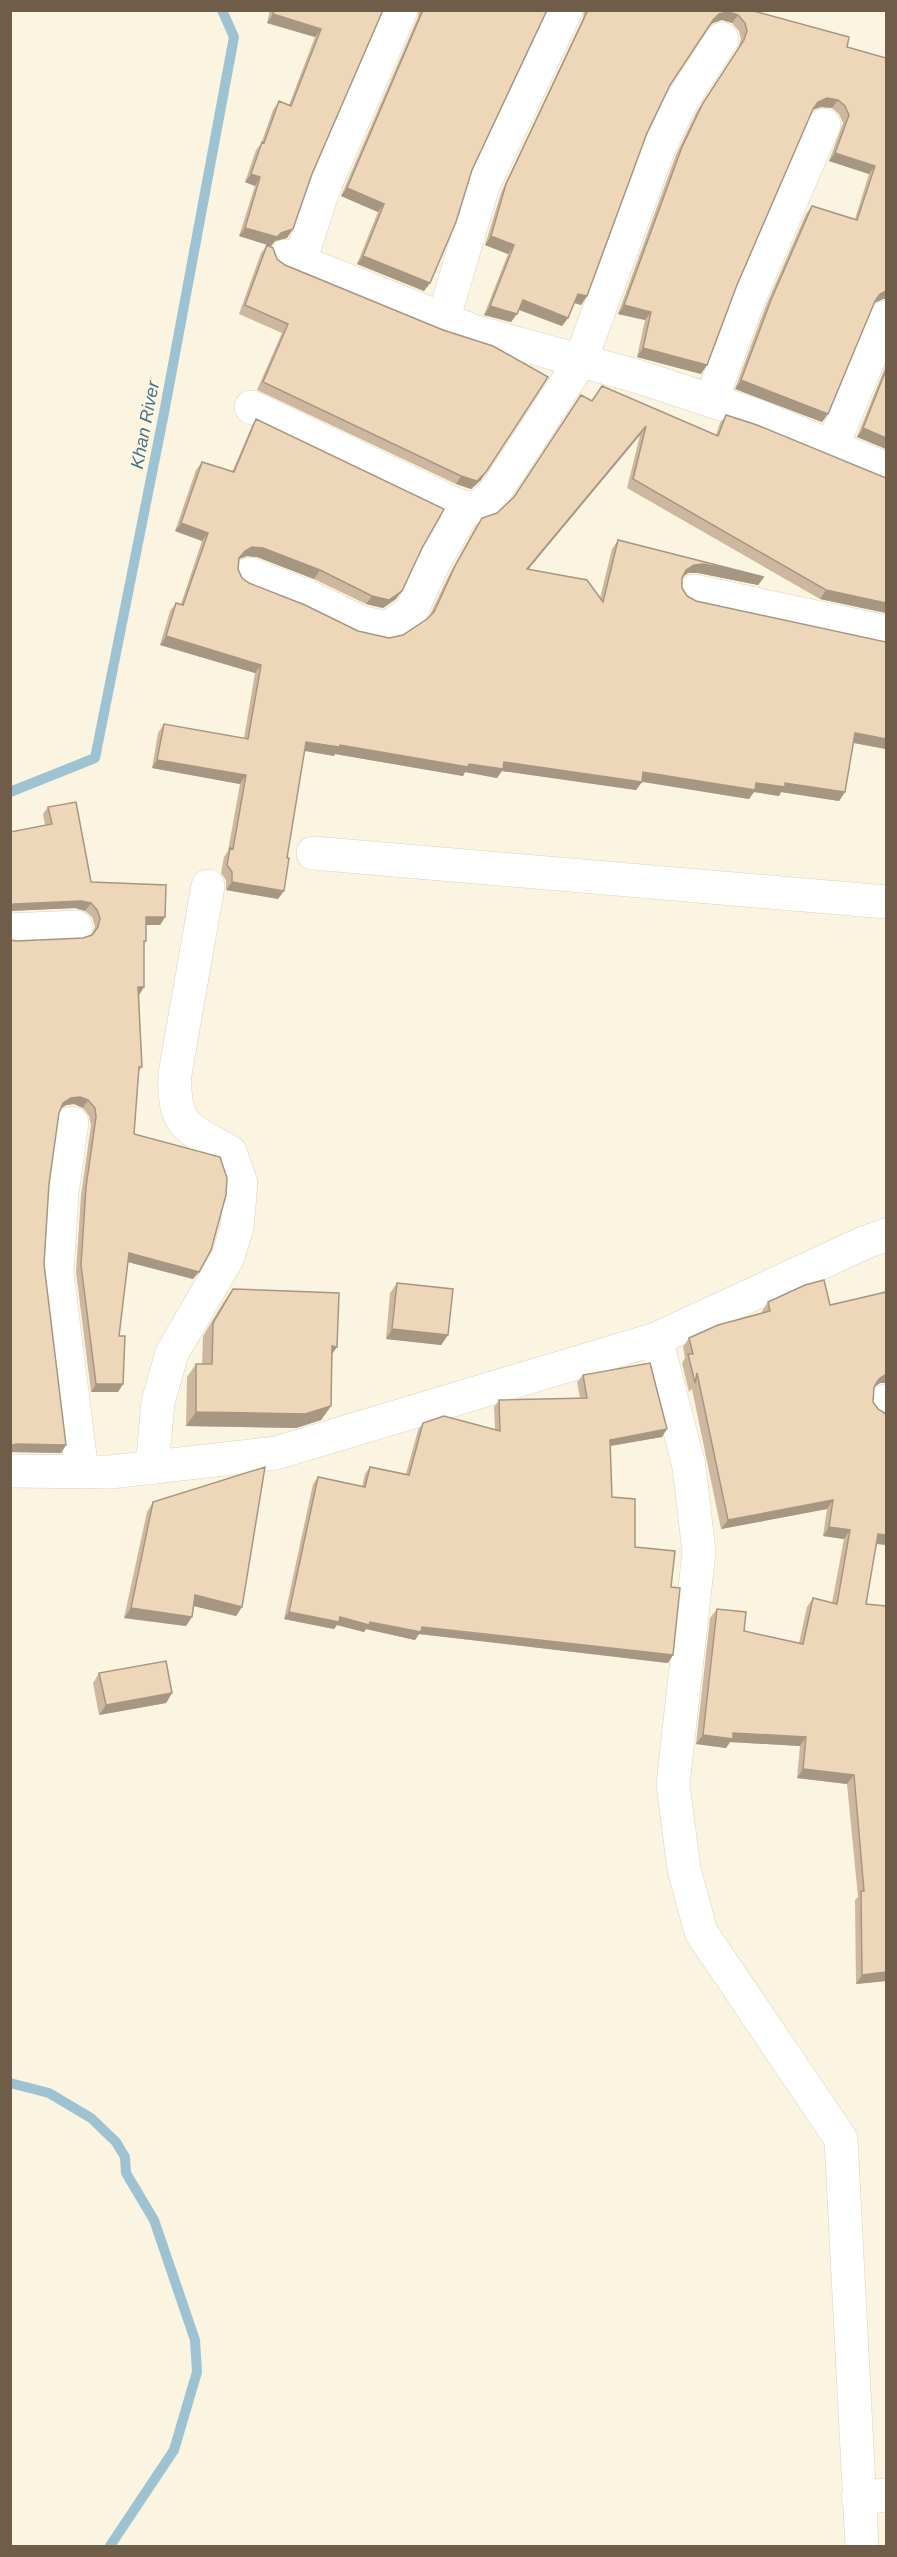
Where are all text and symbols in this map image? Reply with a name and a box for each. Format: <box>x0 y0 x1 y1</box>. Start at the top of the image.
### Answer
water label: Khan River <box>127 378 164 471</box>

